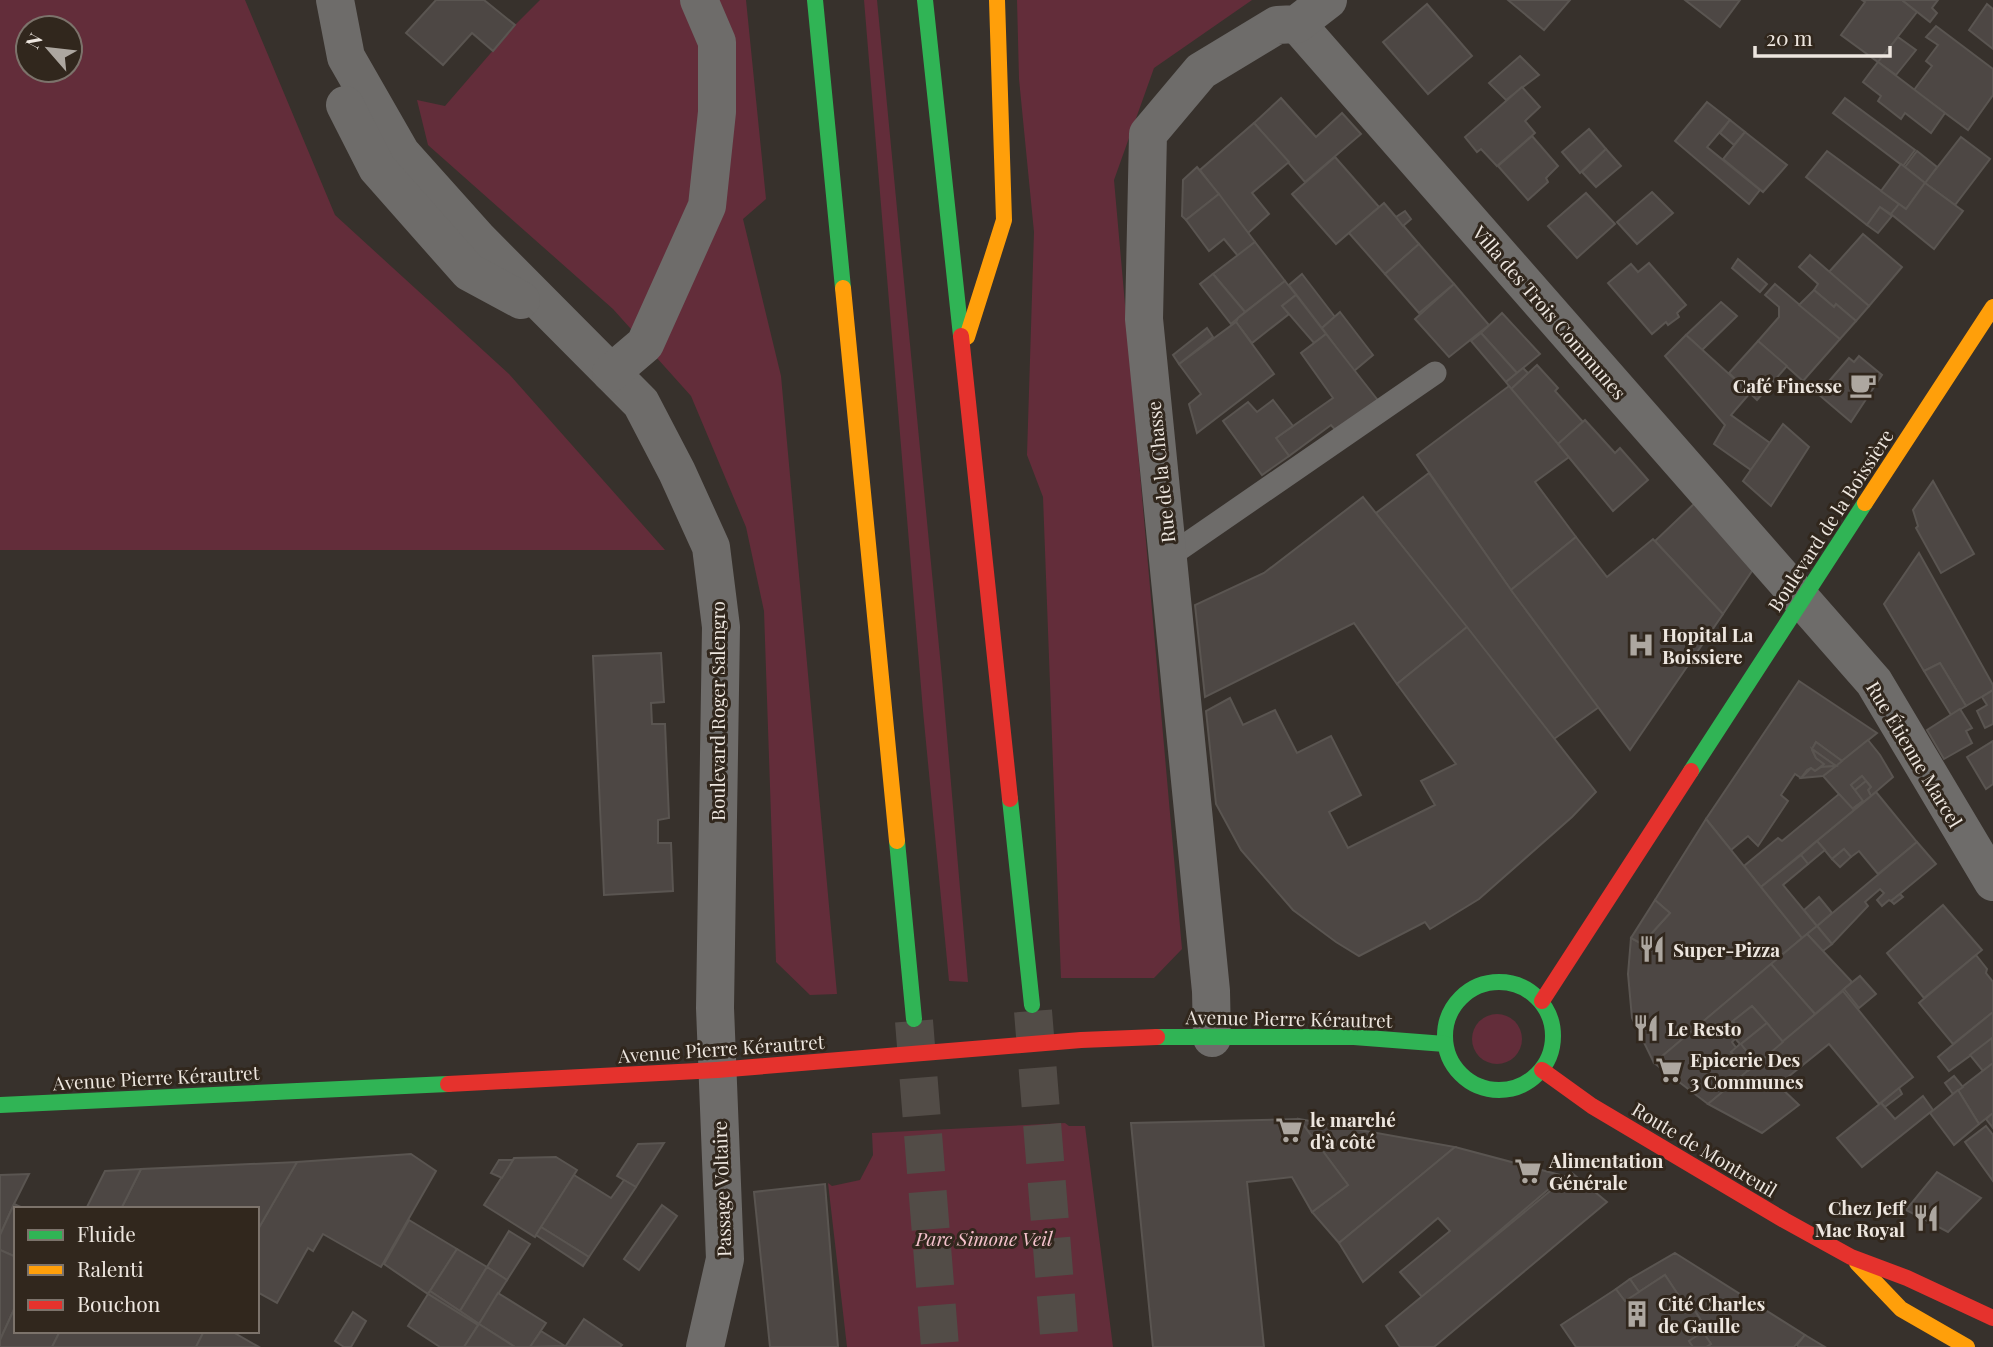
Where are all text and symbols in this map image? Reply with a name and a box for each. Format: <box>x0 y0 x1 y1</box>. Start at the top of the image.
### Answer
north arrow <box>14 14 84 84</box>
scale bar <box>1755 14 1890 58</box>
text: 20 m <box>1766 23 1813 51</box>
text: N <box>18 28 48 53</box>
street label: Villa des Trois Communes <box>1467 219 1633 404</box>
cafe icon: Café Finesse <box>1848 370 1878 400</box>
place label: Café Finesse <box>1733 372 1842 398</box>
street label: Rue de la Chasse <box>1140 400 1180 544</box>
street label: Boulevard de la Boissière <box>1761 424 1899 616</box>
street label: Boulevard Roger Salengro <box>704 601 730 821</box>
place label: Hopital La Boissiere <box>1662 621 1753 669</box>
hospital icon: Hopital La Boissiere <box>1626 630 1656 660</box>
street label: Rue Étienne Marcel <box>1861 676 1969 833</box>
restaurant icon: Super-Pizza <box>1637 934 1667 964</box>
place label: Super-Pizza <box>1673 936 1780 962</box>
street label: Avenue Pierre Kérautret <box>1184 1003 1393 1033</box>
restaurant icon: Le Resto <box>1631 1013 1661 1043</box>
place label: Le Resto <box>1667 1015 1742 1041</box>
street label: Avenue Pierre Kérautret <box>616 1028 825 1068</box>
place label: Epicerie Des 3 Communes <box>1690 1046 1804 1094</box>
supermarket icon: Epicerie Des 3 Communes <box>1654 1055 1684 1085</box>
street label: Avenue Pierre Kérautret <box>51 1059 260 1095</box>
street label: Route de Montreuil <box>1628 1095 1783 1203</box>
place label: le marché d'à côté <box>1310 1106 1396 1154</box>
supermarket icon: le marché d'à côté <box>1274 1115 1304 1145</box>
street label: Passage Voltaire <box>706 1120 736 1258</box>
place label: Alimentation Générale <box>1548 1147 1664 1195</box>
supermarket icon: Alimentation Générale <box>1513 1156 1543 1186</box>
place label: Chez Jeff Mac Royal <box>1815 1194 1907 1242</box>
restaurant icon: Chez Jeff Mac Royal <box>1911 1203 1941 1233</box>
legend <box>14 1207 259 1333</box>
text: Fluide <box>77 1219 136 1247</box>
park label: Parc Simone Veil <box>914 1225 1053 1251</box>
text: Ralenti <box>77 1254 144 1282</box>
text: Bouchon <box>77 1289 161 1317</box>
place label: Cité Charles de Gaulle <box>1658 1290 1765 1338</box>
building icon: Cité Charles de Gaulle <box>1622 1299 1652 1329</box>

